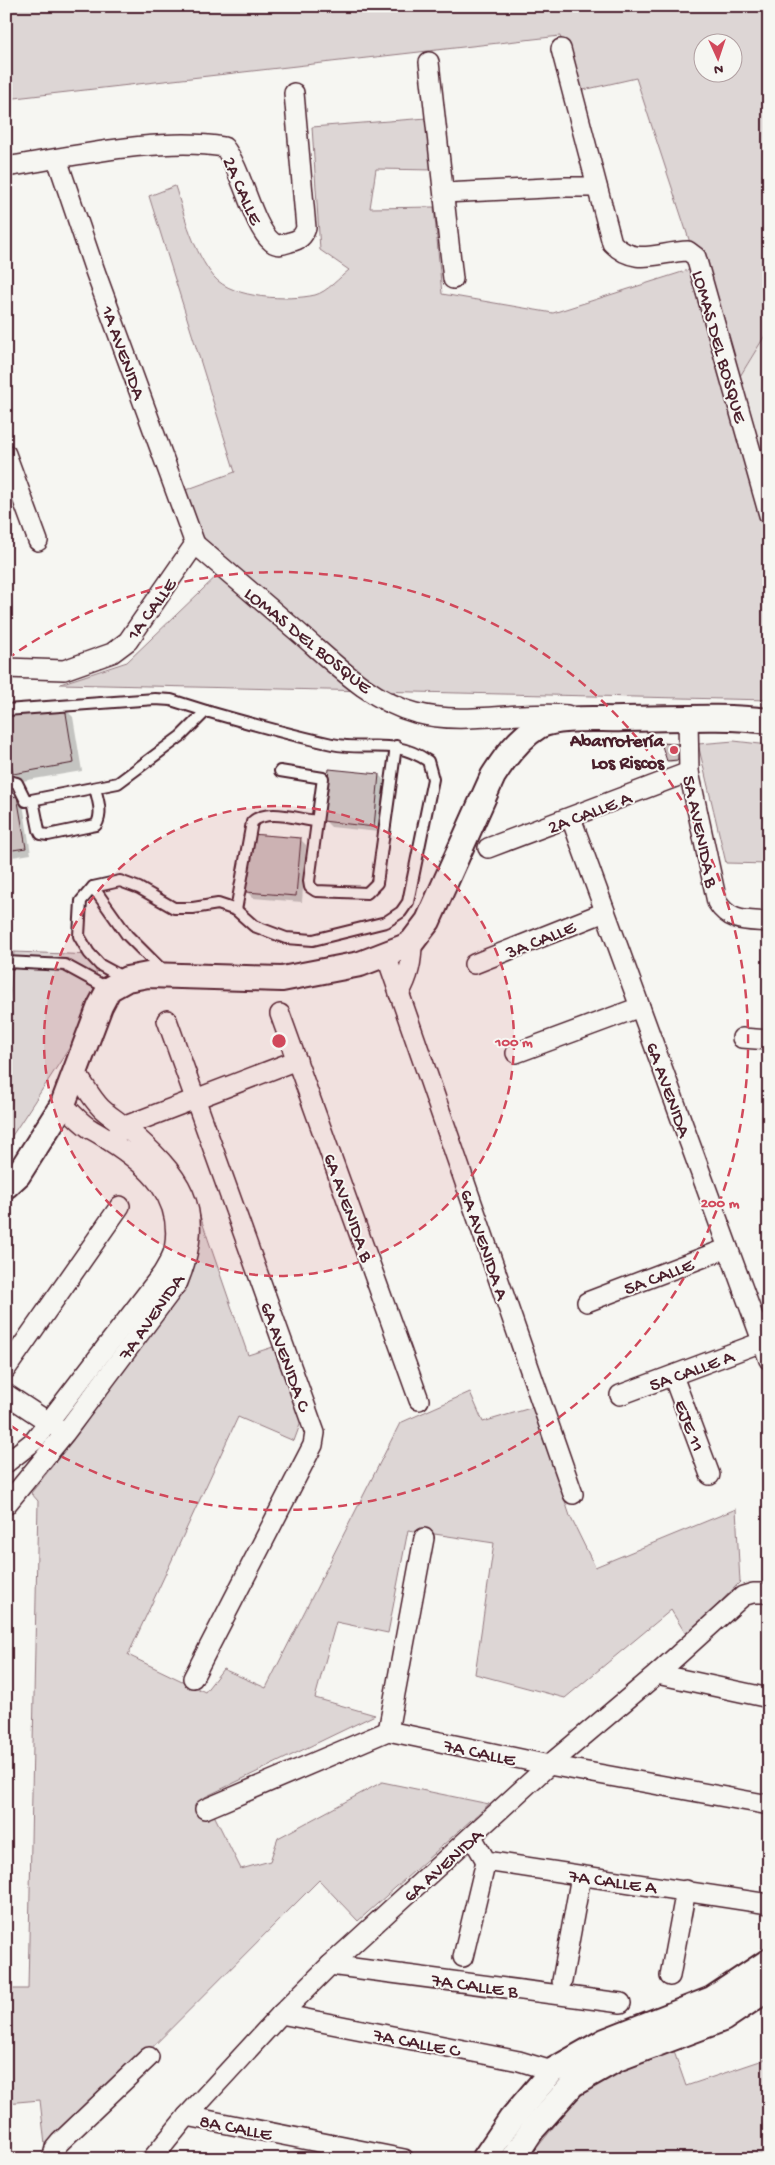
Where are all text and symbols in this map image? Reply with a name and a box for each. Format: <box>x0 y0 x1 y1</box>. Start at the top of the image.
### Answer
north arrow <box>692 32 742 82</box>
text: N <box>714 60 724 77</box>
street label: 2A CALLE <box>216 154 266 230</box>
street label: LOMAS DEL BOSQUE <box>685 268 751 427</box>
street label: 1A AVENIDA <box>94 302 150 405</box>
street label: 1A CALLE <box>122 574 184 646</box>
street label: LOMAS DEL BOSQUE <box>238 583 376 701</box>
place label: Abarrotería Los Riscos <box>569 731 665 776</box>
marker: Abarrotería Los Riscos <box>668 744 680 756</box>
street label: 5A AVENIDA B <box>675 774 722 891</box>
street label: 2A CALLE A <box>545 787 637 841</box>
street label: 3A CALLE <box>502 917 580 966</box>
centre of rings <box>270 1032 288 1050</box>
text: 100 m <box>494 1034 533 1052</box>
street label: 6A AVENIDA <box>639 1040 695 1143</box>
street label: 6A AVENIDA B <box>316 1151 377 1267</box>
street label: 6A AVENIDA A <box>453 1187 513 1305</box>
text: 200 m <box>701 1195 740 1213</box>
street label: 5A CALLE <box>621 1254 699 1302</box>
street label: 7A AVENIDA <box>114 1269 192 1366</box>
street label: 6A AVENIDA C <box>253 1300 315 1416</box>
street label: 5A CALLE A <box>647 1346 739 1398</box>
street label: EJE 11 <box>667 1397 708 1455</box>
street label: 7A CALLE <box>440 1735 518 1773</box>
street label: 6A AVENIDA <box>400 1824 490 1908</box>
street label: 7A CALLE A <box>566 1866 660 1901</box>
street label: 7A CALLE B <box>429 1970 520 2005</box>
street label: 7A CALLE C <box>370 2025 463 2064</box>
street label: 8A CALLE <box>197 2111 275 2148</box>

